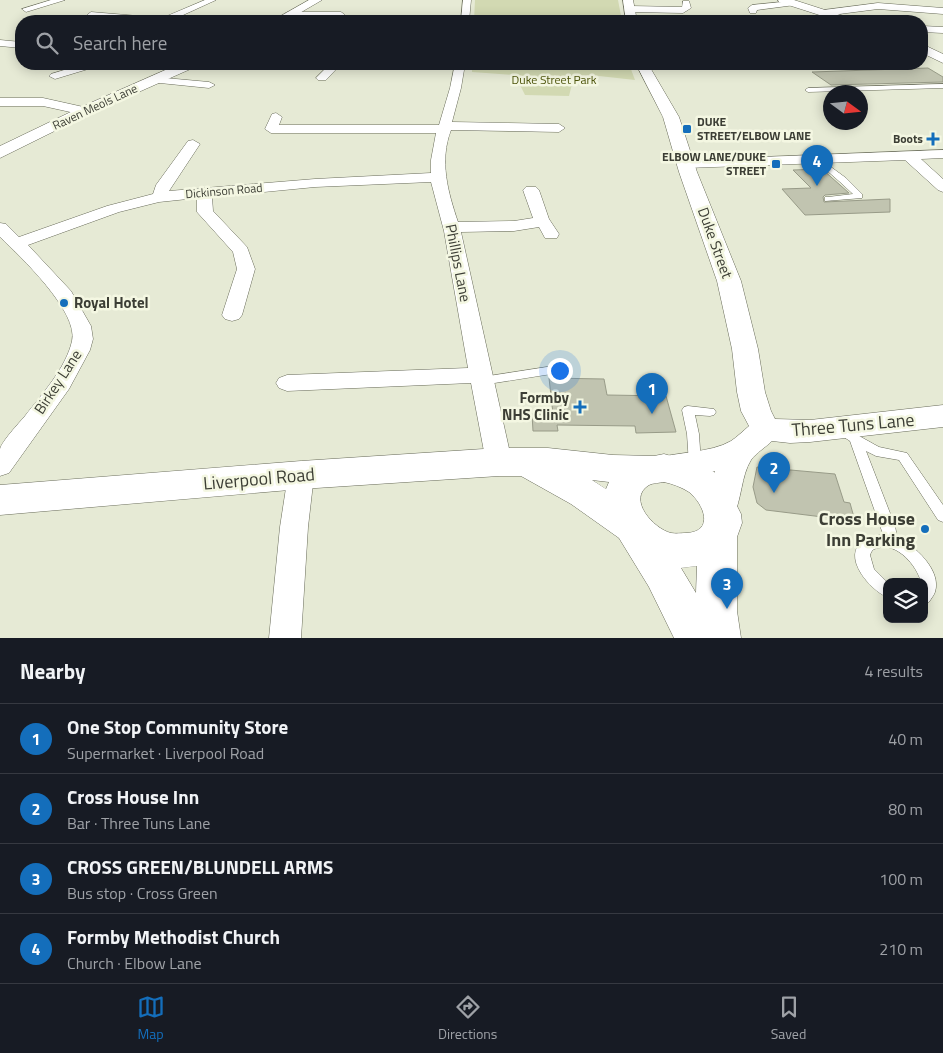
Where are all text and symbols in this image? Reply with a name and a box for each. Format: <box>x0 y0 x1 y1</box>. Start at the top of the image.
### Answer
search box <box>15 15 928 70</box>
text: Search here <box>73 28 167 57</box>
icon: search <box>33 29 61 57</box>
park label: Duke Street Park <box>512 70 597 89</box>
street label: Raven Meols Lane <box>49 79 140 135</box>
north arrow <box>823 85 868 130</box>
place label: DUKE STREET/ELBOW LANE <box>697 112 811 145</box>
marker: DUKE STREET/ELBOW LANE <box>681 123 693 135</box>
place label: Boots <box>893 129 923 148</box>
marker: Boots <box>927 133 939 145</box>
pin: 4 <box>801 145 833 186</box>
place label: ELBOW LANE/DUKE STREET <box>662 147 767 180</box>
marker: ELBOW LANE/DUKE STREET <box>770 158 782 170</box>
street label: Dickinson Road <box>185 178 263 203</box>
street label: Duke Street <box>692 204 739 282</box>
street label: Phillips Lane <box>440 222 477 304</box>
place label: Royal Hotel <box>74 291 149 314</box>
marker: Royal Hotel <box>58 297 70 309</box>
street label: Birkey Lane <box>28 345 87 419</box>
your location <box>547 358 573 384</box>
pin: 1 <box>636 373 668 414</box>
place label: Formby NHS Clinic <box>502 386 569 426</box>
marker: Formby NHS Clinic <box>573 400 587 414</box>
street label: Three Tuns Lane <box>790 406 915 443</box>
pin: 2 <box>758 452 790 493</box>
street label: Liverpool Road <box>202 460 316 497</box>
place label: Cross House Inn Parking <box>819 505 915 553</box>
marker: Cross House Inn Parking <box>919 523 931 535</box>
pin: 3 <box>711 568 743 609</box>
map controls <box>883 578 928 623</box>
button: layers <box>883 578 928 623</box>
text: Nearby <box>20 655 85 687</box>
text: 4 results <box>864 659 923 683</box>
text: One Stop Community Store <box>67 712 288 741</box>
text: 1 <box>32 727 40 751</box>
text: 40 m <box>888 727 923 751</box>
text: Supermarket · Liverpool Road <box>67 741 264 765</box>
text: Cross House Inn <box>67 782 199 811</box>
text: 2 <box>32 797 40 821</box>
text: 80 m <box>888 797 923 821</box>
text: Bar · Three Tuns Lane <box>67 811 210 835</box>
text: CROSS GREEN/BLUNDELL ARMS <box>67 852 333 881</box>
text: 3 <box>32 867 40 891</box>
text: 100 m <box>879 867 923 891</box>
text: Bus stop · Cross Green <box>67 881 218 905</box>
text: Formby Methodist Church <box>67 922 280 951</box>
text: 4 <box>32 937 40 961</box>
text: 210 m <box>879 937 923 961</box>
text: Church · Elbow Lane <box>67 951 202 975</box>
tab: Map <box>137 993 165 1044</box>
tab: Directions <box>438 993 497 1044</box>
tab: Saved <box>771 993 806 1044</box>

